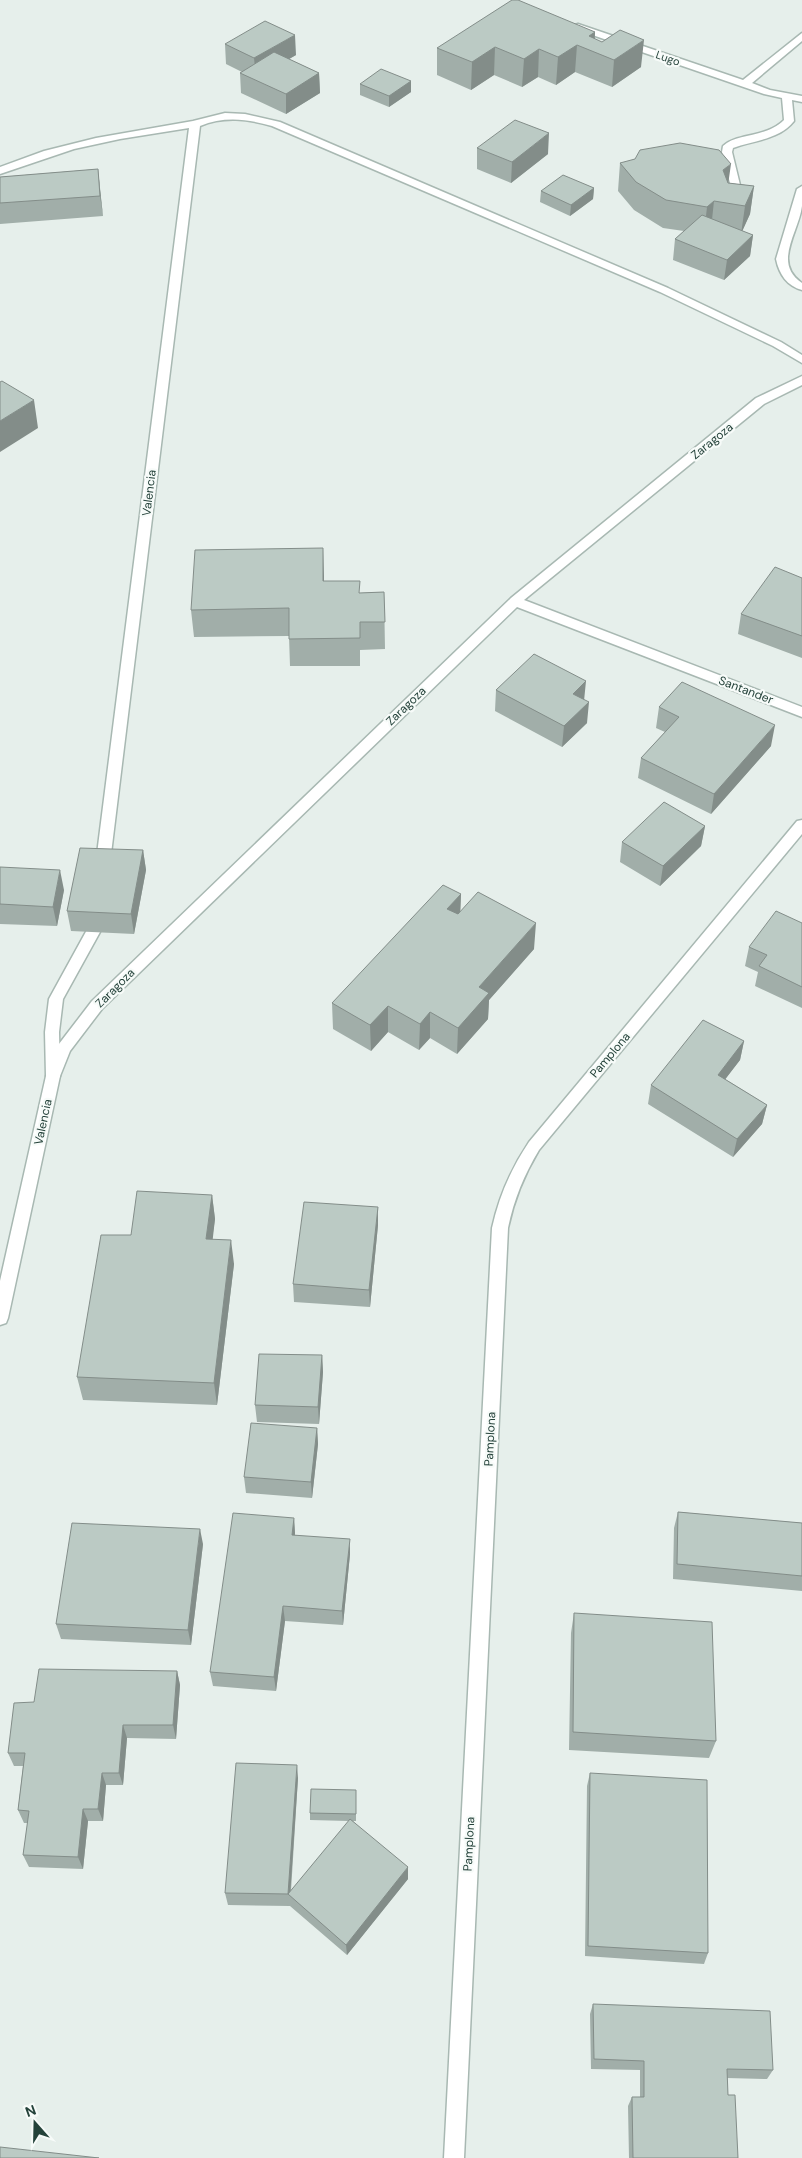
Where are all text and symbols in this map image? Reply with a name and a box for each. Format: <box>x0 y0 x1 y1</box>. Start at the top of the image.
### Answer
street label: Lugo <box>654 47 682 69</box>
street label: Zaragoza <box>688 419 736 463</box>
street label: Valencia <box>138 469 160 517</box>
street label: Santander <box>716 672 776 708</box>
street label: Zaragoza <box>383 683 429 729</box>
street label: Zaragoza <box>92 965 138 1011</box>
street label: Pamplona <box>586 1029 634 1081</box>
street label: Valencia <box>30 1098 56 1146</box>
street label: Pamplona <box>481 1411 499 1467</box>
street label: Pamplona <box>460 1816 478 1872</box>
north arrow <box>10 2098 60 2148</box>
text: N <box>23 2101 38 2121</box>

